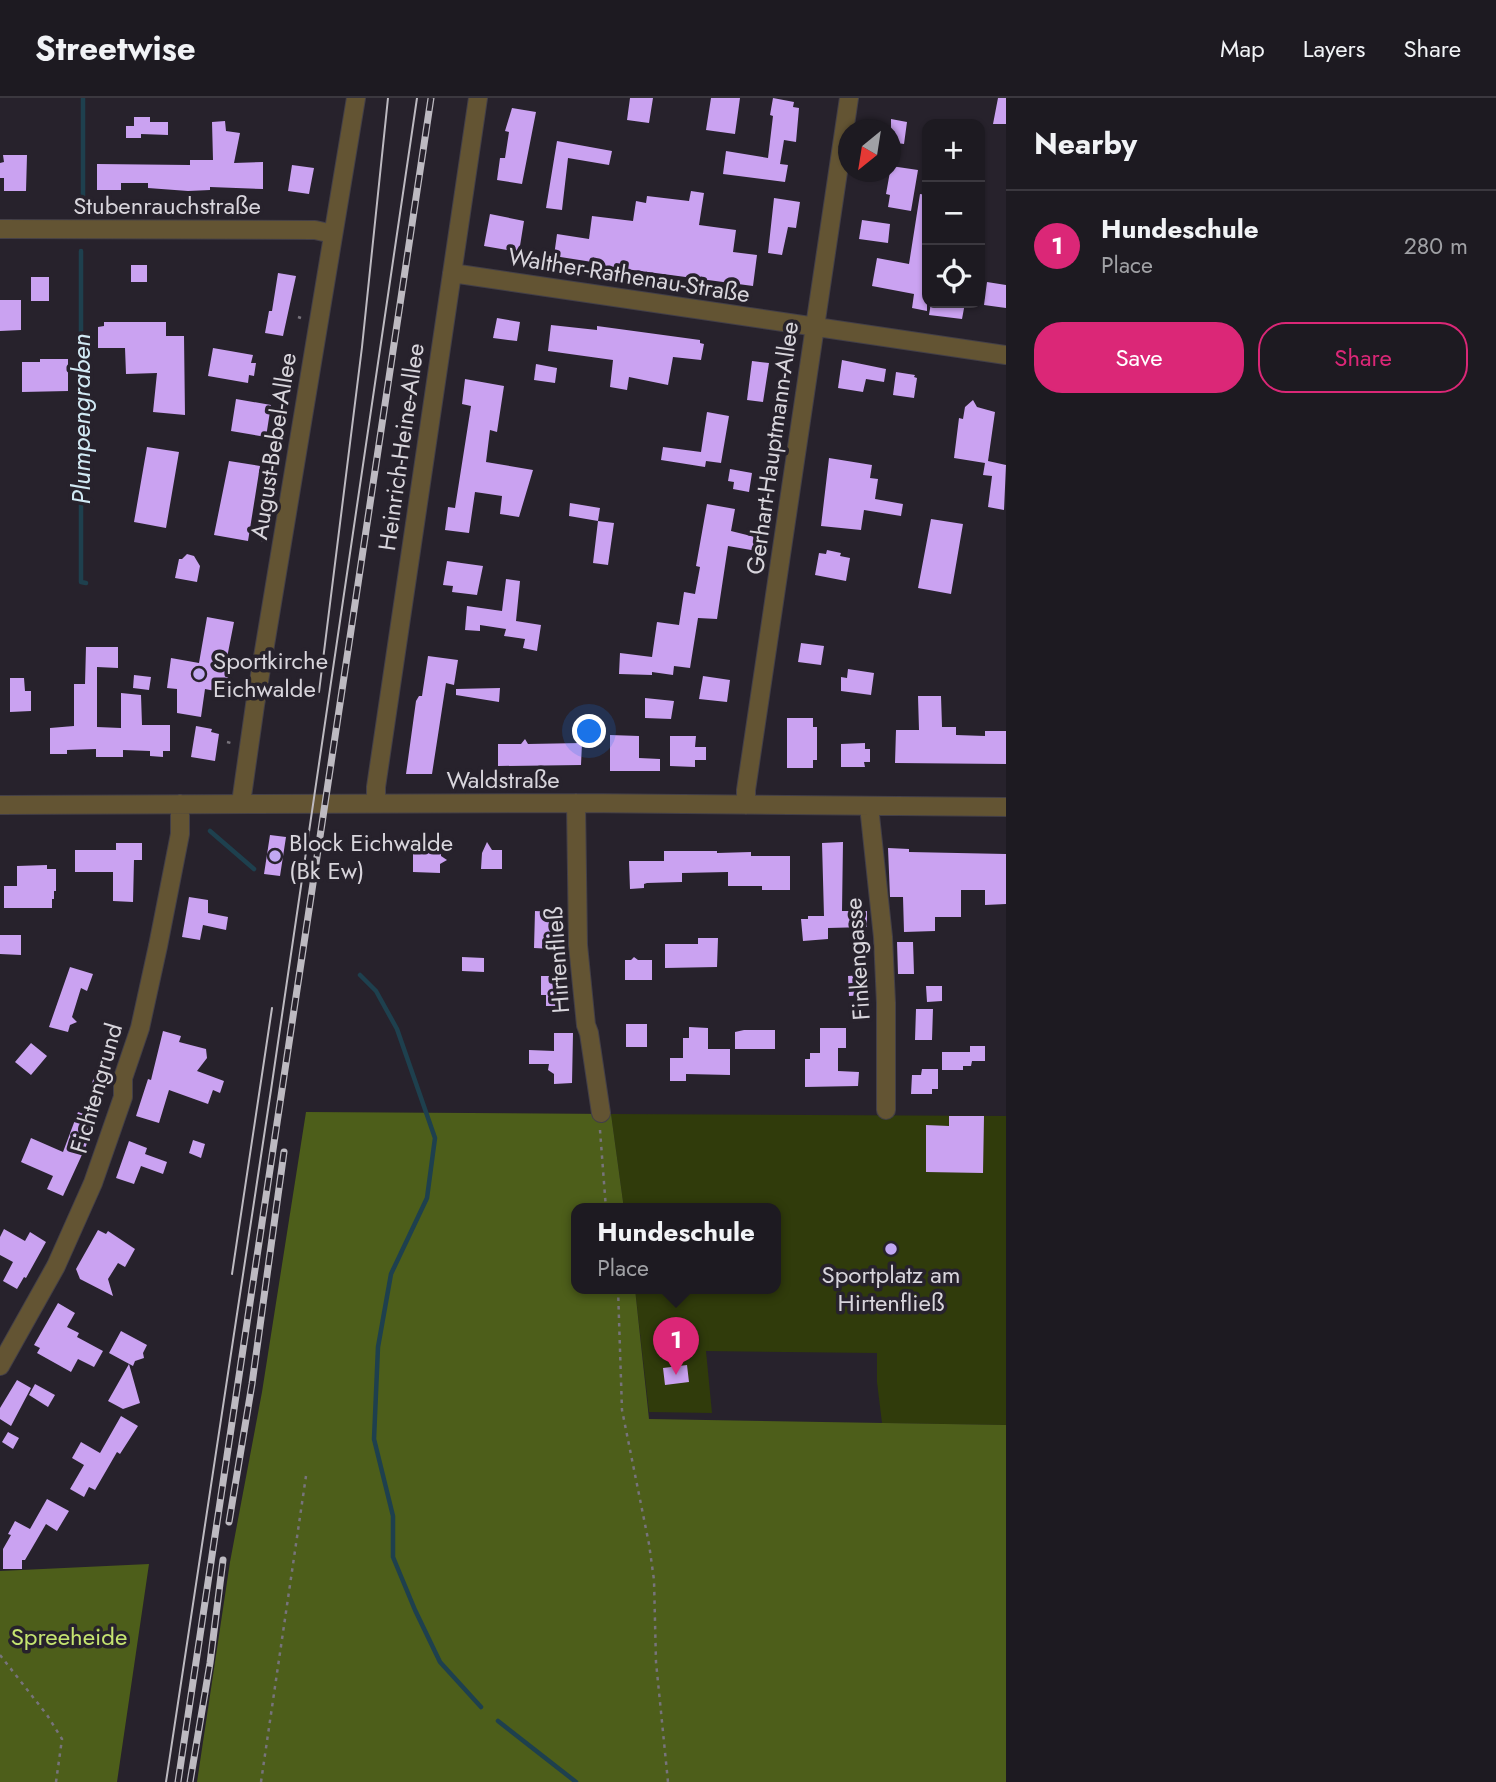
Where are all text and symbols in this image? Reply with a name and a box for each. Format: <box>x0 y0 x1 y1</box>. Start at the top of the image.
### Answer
text: Streetwise <box>35 25 196 72</box>
text: Map <box>1220 31 1265 66</box>
text: Layers <box>1303 31 1365 66</box>
text: Share <box>1403 31 1461 66</box>
north arrow <box>838 119 901 182</box>
map controls <box>922 119 985 308</box>
button: + <box>922 119 985 182</box>
text: Nearby <box>1034 122 1137 165</box>
button: − <box>922 182 985 245</box>
street label: Stubenrauchstraße <box>73 188 261 223</box>
text: Hundeschule <box>1101 210 1259 248</box>
text: 1 <box>1051 229 1063 263</box>
text: 280 m <box>1404 229 1468 263</box>
street label: Walther-Rathenau-Straße <box>506 239 752 311</box>
button: locate <box>922 245 985 308</box>
text: Place <box>1101 248 1153 282</box>
street label: Gerhart-Hauptmann-Allee <box>737 319 807 577</box>
button: Save <box>1034 322 1244 393</box>
button: Share <box>1258 322 1468 393</box>
water label: Plumpengraben <box>62 333 100 505</box>
street label: Heinrich-Heine-Allee <box>369 341 433 553</box>
street label: August-Bebel-Allee <box>241 350 305 542</box>
place label: Sportkirche Eichwalde <box>213 643 328 706</box>
marker: Sportkirche Eichwalde <box>191 666 207 682</box>
your location <box>572 714 606 748</box>
street label: Waldstraße <box>446 762 560 797</box>
place label: Block Eichwalde (Bk Ew) <box>289 825 453 888</box>
marker: Block Eichwalde (Bk Ew) <box>267 848 283 864</box>
street label: Finkengasse <box>835 896 879 1022</box>
street label: Hirtenfließ <box>536 905 578 1015</box>
street label: Fichtengrund <box>61 1019 131 1157</box>
popup <box>571 1203 781 1294</box>
text: Hundeschule <box>597 1213 755 1251</box>
marker: Sportplatz am Hirtenfließ <box>883 1241 899 1257</box>
text: Place <box>597 1251 649 1285</box>
place label: Sportplatz am Hirtenfließ <box>822 1257 960 1320</box>
pin: 1 <box>653 1317 699 1375</box>
park label: Spreeheide <box>11 1619 127 1654</box>

